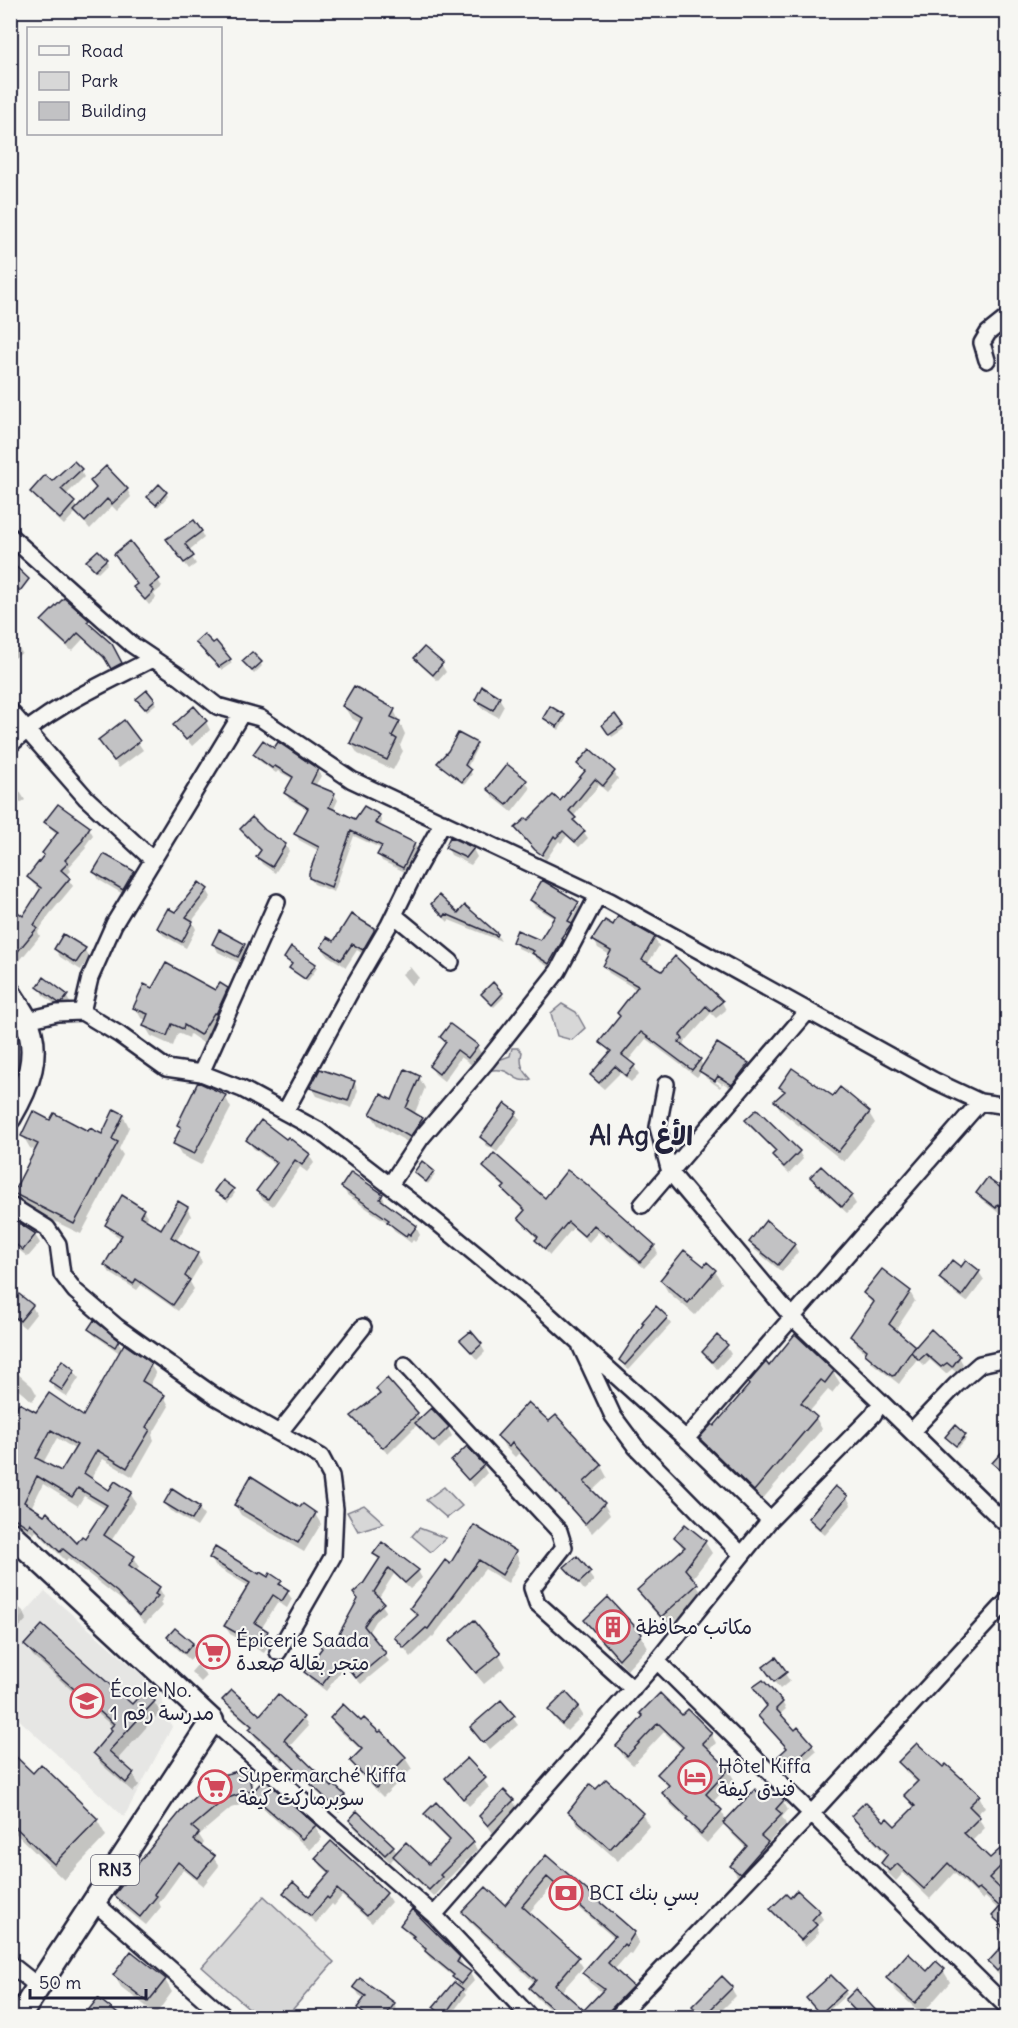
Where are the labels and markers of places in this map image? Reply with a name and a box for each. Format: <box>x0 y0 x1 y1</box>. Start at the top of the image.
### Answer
building icon: مكاتب محافظة <box>595 1609 631 1645</box>
place label: مكاتب محافظة <box>636 1614 752 1639</box>
place label: Épicerie Saada متجر بقالة صعدة <box>236 1627 369 1675</box>
supermarket icon: Épicerie Saada متجر بقالة صعدة <box>195 1634 231 1670</box>
place label: École No. 1 مدرسة رقم <box>110 1677 214 1728</box>
school or university icon: École No. 1 مدرسة رقم <box>69 1683 105 1719</box>
place label: Hôtel Kiffa فندق كيفة <box>718 1753 811 1801</box>
hotel icon: Hôtel Kiffa فندق كيفة <box>677 1759 713 1795</box>
place label: Supermarché Kiffa سوبرماركت كيفة <box>238 1762 406 1810</box>
supermarket icon: Supermarché Kiffa سوبرماركت كيفة <box>197 1769 233 1805</box>
bank icon: BCI بسي بنك <box>548 1875 584 1911</box>
place label: BCI بسي بنك <box>589 1880 699 1911</box>

